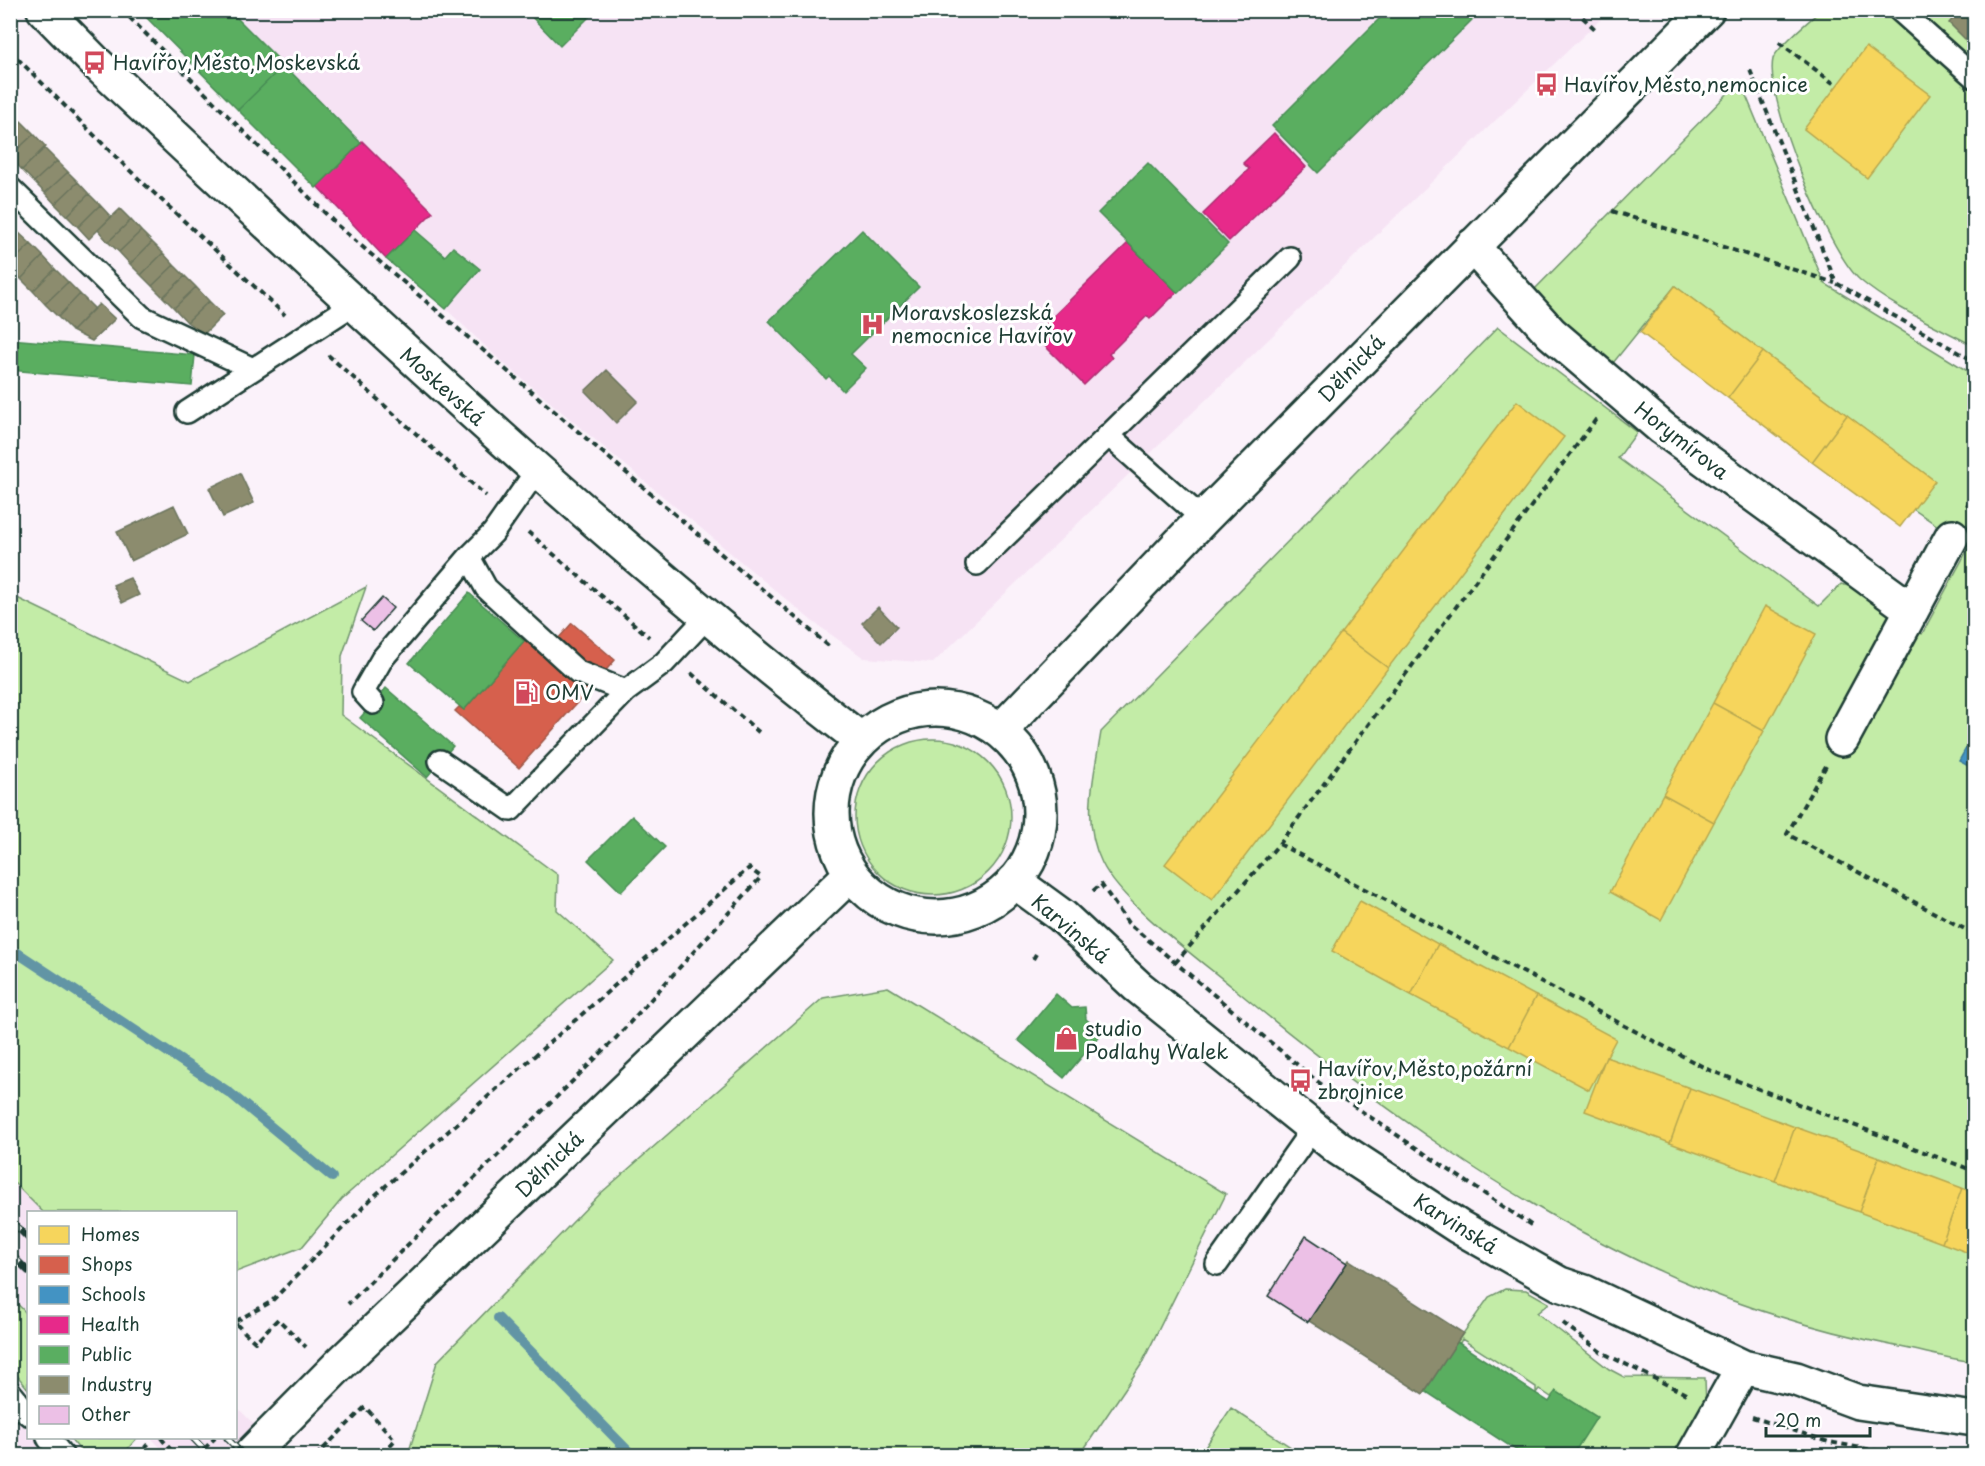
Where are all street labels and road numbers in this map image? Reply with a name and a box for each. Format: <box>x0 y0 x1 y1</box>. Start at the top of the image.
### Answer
street label: Dělnická <box>1311 327 1392 409</box>
street label: Moskevská <box>394 340 493 433</box>
street label: Horymírova <box>1629 394 1736 487</box>
street label: Karvinská <box>1025 886 1117 970</box>
street label: Dělnická <box>508 1123 590 1204</box>
street label: Karvinská <box>1408 1185 1504 1261</box>

